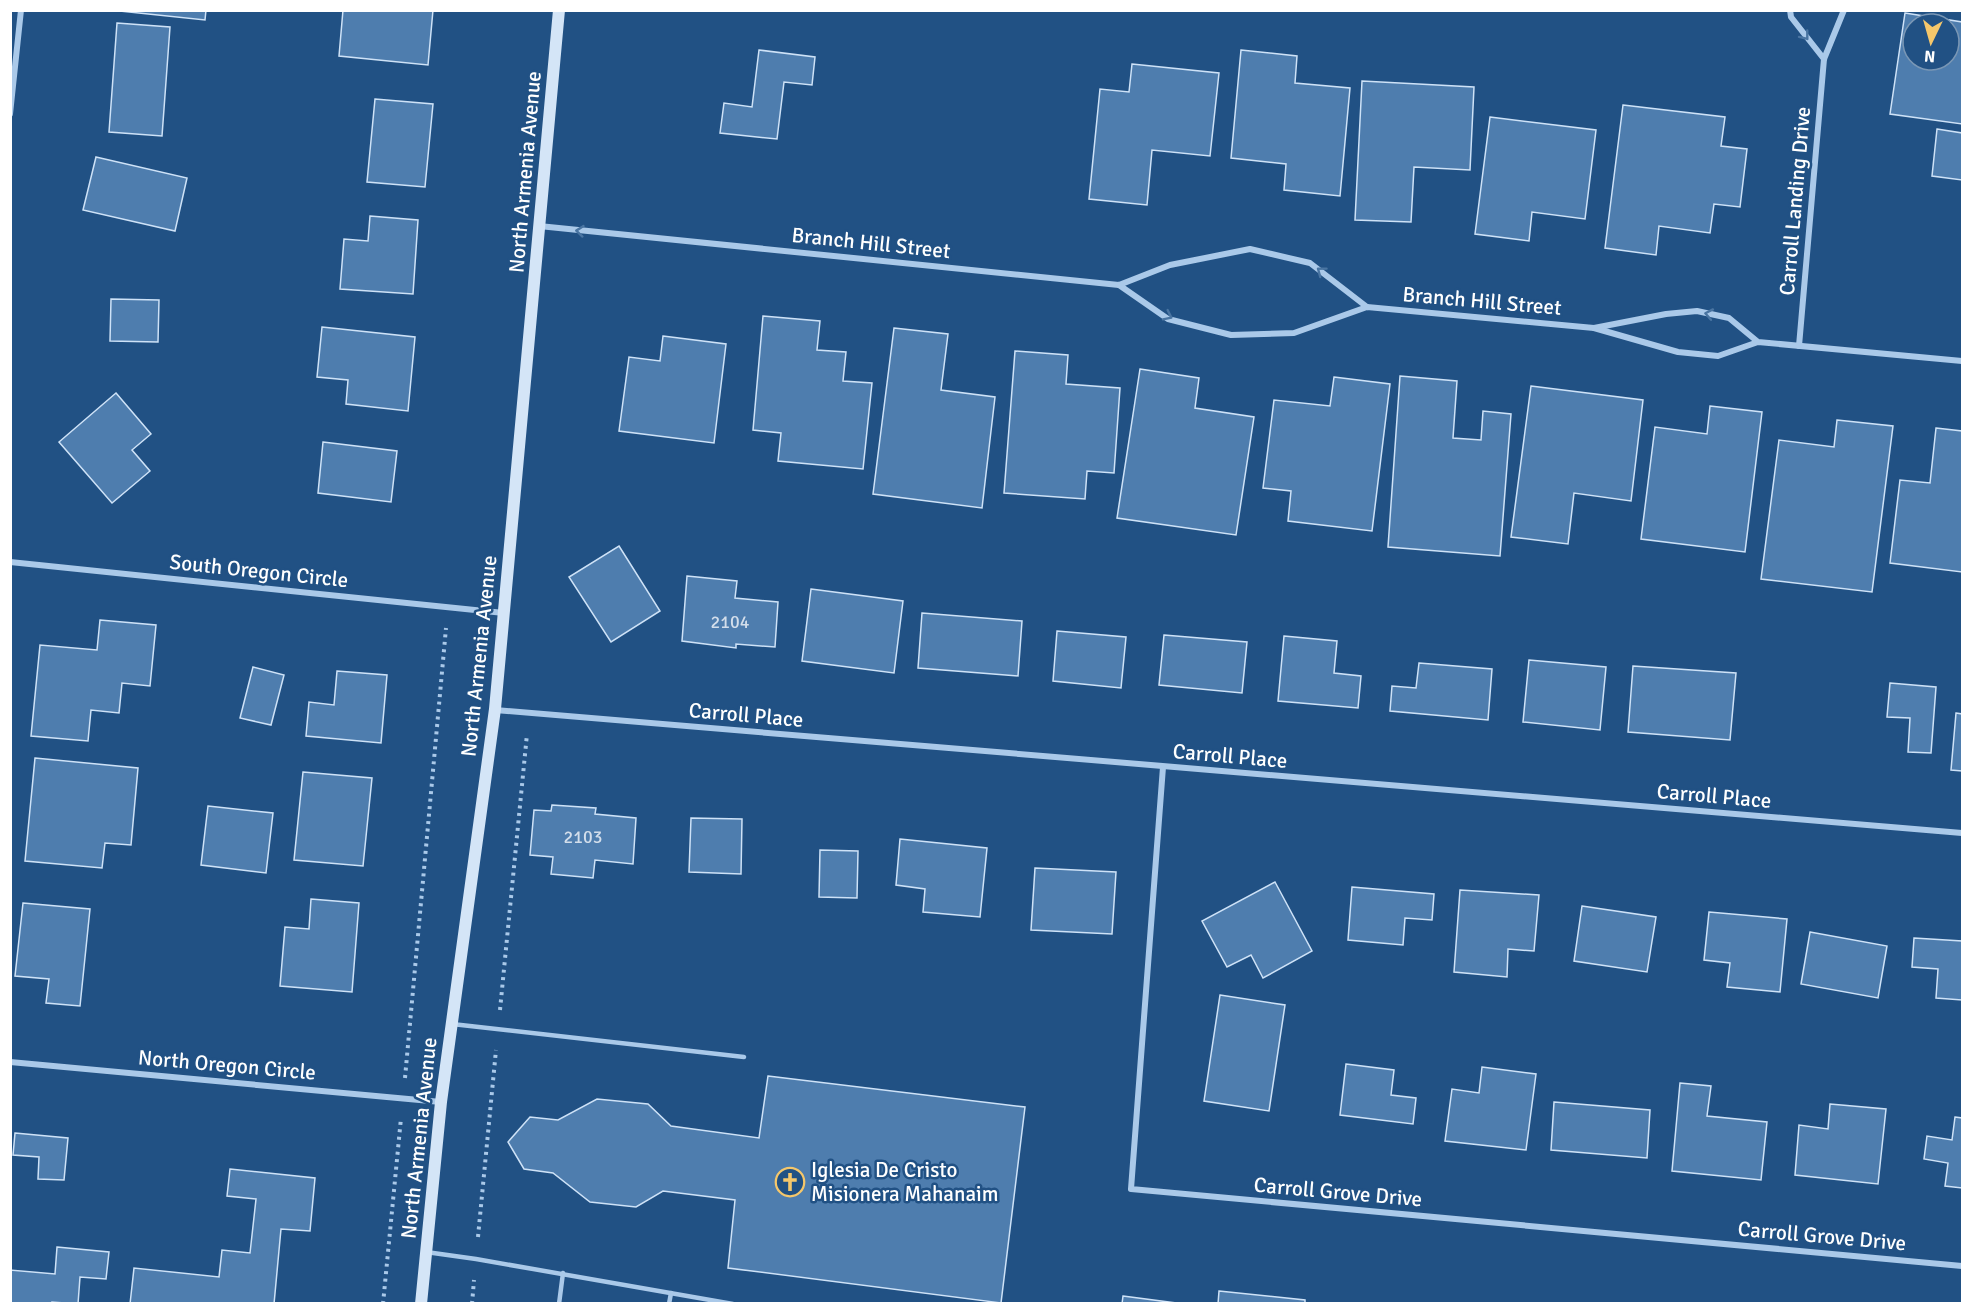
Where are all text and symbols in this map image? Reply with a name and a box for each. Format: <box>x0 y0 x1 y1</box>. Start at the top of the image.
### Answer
north arrow <box>1901 12 1961 72</box>
one-way arrow <box>1798 29 1809 40</box>
text: N <box>1923 45 1936 66</box>
street label: North Armenia Avenue <box>503 70 547 274</box>
street label: Carroll Landing Drive <box>1774 105 1816 297</box>
street label: Branch Hill Street <box>790 222 952 264</box>
one-way arrow <box>575 225 584 237</box>
one-way arrow <box>1316 268 1327 279</box>
street label: Branch Hill Street <box>1402 281 1562 321</box>
one-way arrow <box>1705 308 1715 321</box>
one-way arrow <box>1161 309 1172 321</box>
street label: South Oregon Circle <box>168 549 350 593</box>
street label: North Armenia Avenue <box>455 554 503 758</box>
house number: 2104 <box>711 611 750 633</box>
street label: Carroll Place <box>688 697 804 733</box>
street label: Carroll Place <box>1172 738 1288 774</box>
street label: Carroll Place <box>1656 778 1772 814</box>
house number: 2103 <box>564 826 602 848</box>
street label: North Armenia Avenue <box>395 1036 443 1240</box>
street label: North Oregon Circle <box>137 1044 317 1086</box>
place label: Iglesia De Cristo Misionera Mahanaim <box>811 1157 999 1207</box>
church icon: Iglesia De Cristo Misionera Mahanaim <box>774 1166 806 1198</box>
street label: Carroll Grove Drive <box>1253 1172 1423 1212</box>
street label: Carroll Grove Drive <box>1737 1216 1907 1256</box>

